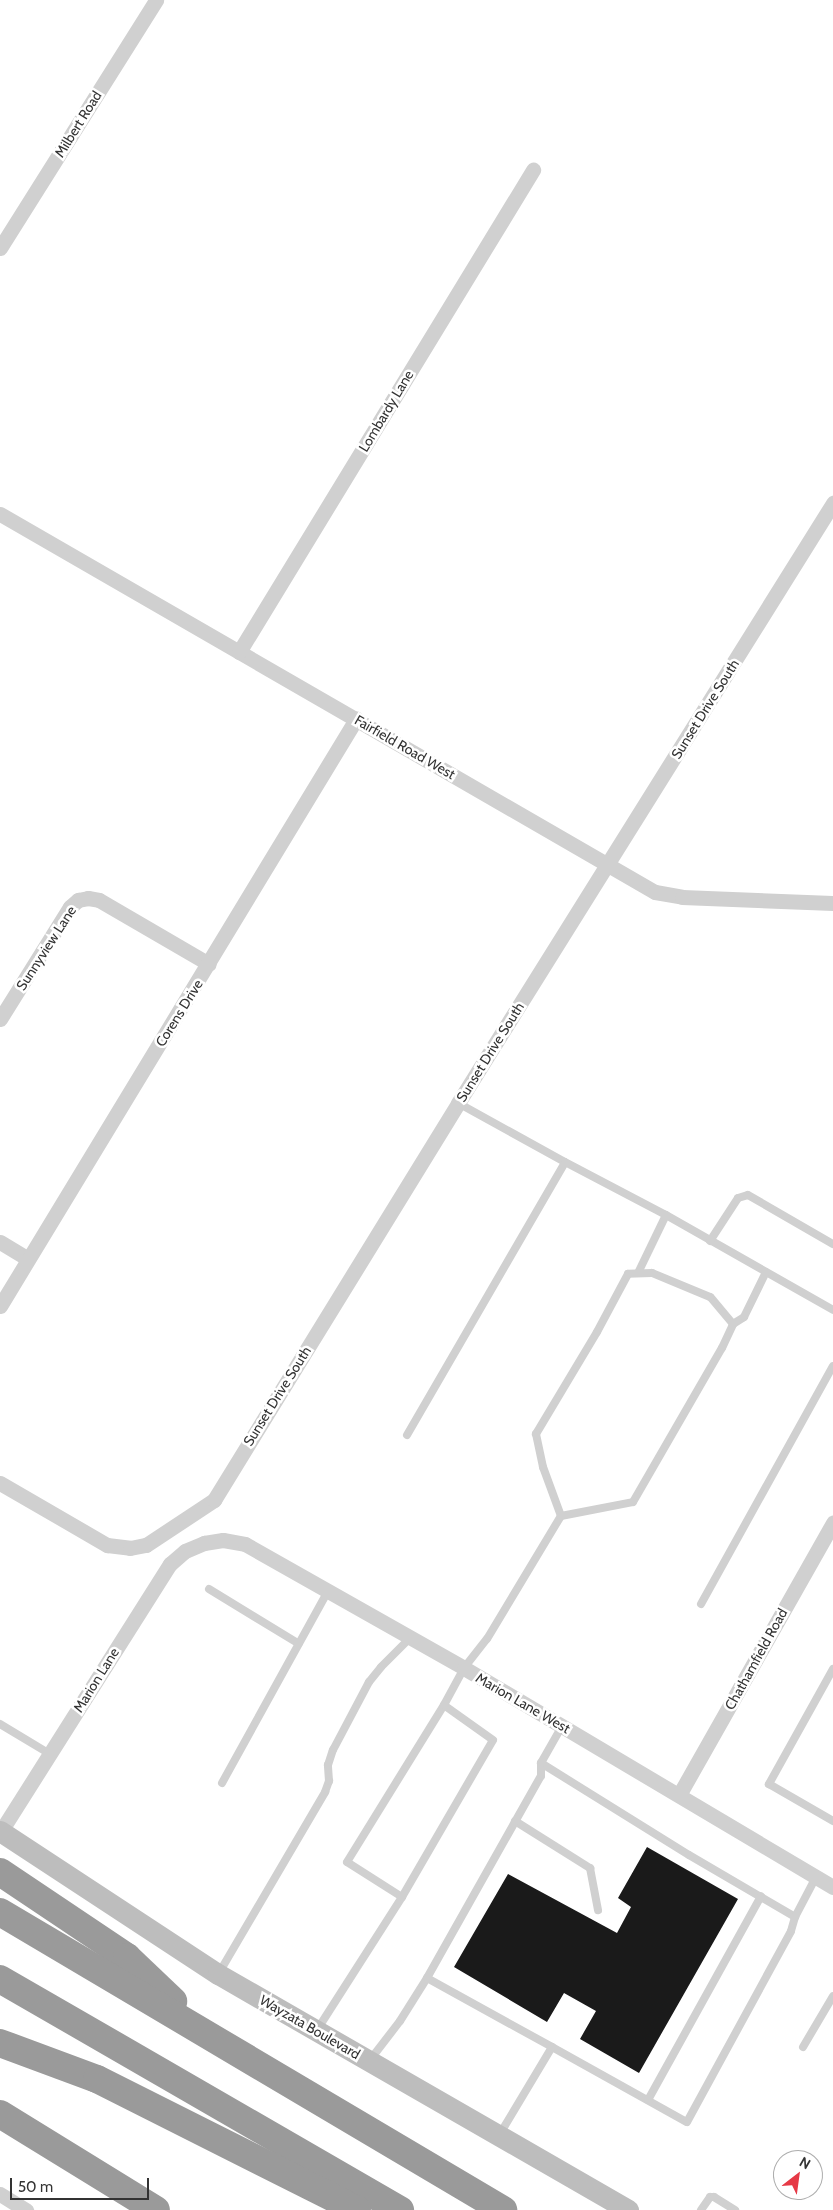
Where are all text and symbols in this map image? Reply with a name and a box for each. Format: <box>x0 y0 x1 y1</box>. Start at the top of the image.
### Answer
street label: Milbert Road <box>51 88 105 160</box>
street label: Lombardy Lane <box>355 367 417 455</box>
street label: Sunset Drive South <box>668 656 742 762</box>
street label: Fairfield Road West <box>352 711 458 783</box>
street label: Sunnyview Lane <box>13 903 79 993</box>
street label: Corens Drive <box>152 976 206 1050</box>
street label: Sunset Drive South <box>453 999 527 1105</box>
street label: Sunset Drive South <box>240 1343 314 1449</box>
street label: Chathamfield Road <box>721 1605 791 1713</box>
street label: Marion Lane <box>70 1645 122 1715</box>
street label: Marion Lane West <box>473 1669 573 1737</box>
street label: Wayzata Boulevard <box>257 1991 363 2063</box>
north arrow <box>773 2150 823 2200</box>
text: N <box>796 2153 814 2173</box>
scale bar <box>12 2168 151 2200</box>
text: 50 m <box>18 2178 53 2196</box>

